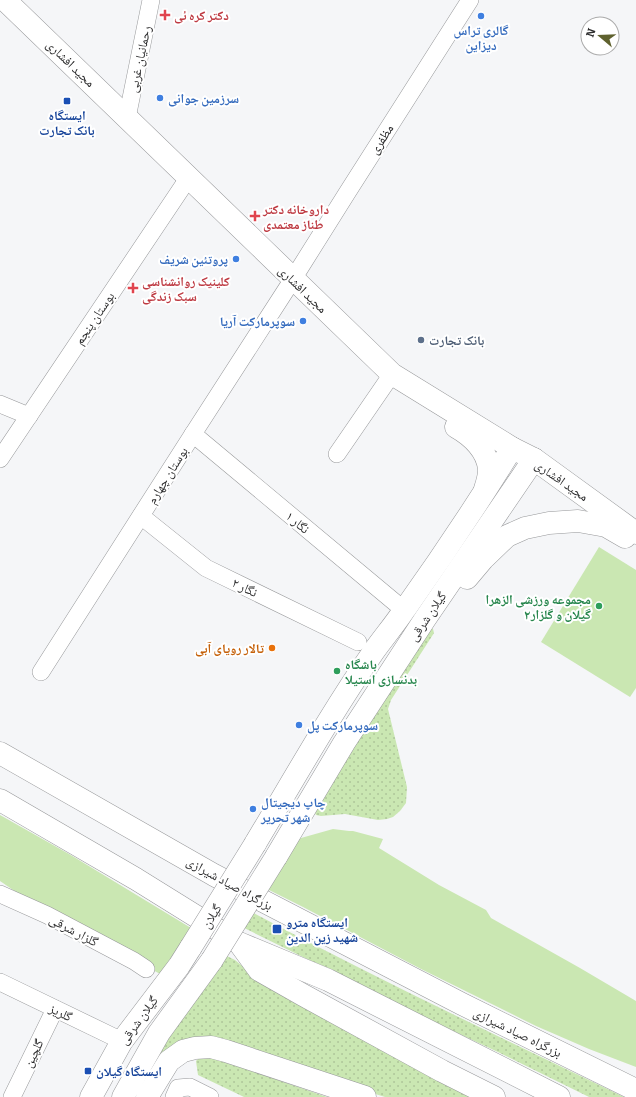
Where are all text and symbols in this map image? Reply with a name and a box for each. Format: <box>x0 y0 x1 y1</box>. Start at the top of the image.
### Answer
place label: دکتر کره ئی <box>174 8 229 24</box>
marker: دکتر کره ئی <box>159 9 171 21</box>
marker: گالری تراس دیزاین <box>476 11 486 21</box>
north arrow <box>580 16 620 56</box>
place label: گالری تراس دیزاین <box>453 23 509 54</box>
street label: رحمانیان غربی <box>125 24 155 94</box>
text: N <box>583 26 599 39</box>
street label: مجید افشاری <box>43 37 98 91</box>
place label: سرزمین جوانی <box>168 91 239 107</box>
marker: سرزمین جوانی <box>155 93 165 103</box>
marker: ایستگاه بانک تجارت <box>62 96 72 106</box>
place label: ایستگاه بانک تجارت <box>39 108 95 138</box>
street label: مظفری <box>366 122 397 158</box>
place label: داروخانه دکتر طناز معتمدی <box>262 202 329 232</box>
marker: داروخانه دکتر طناز معتمدی <box>250 211 260 221</box>
place label: پروتئین شریف <box>159 252 228 268</box>
marker: پروتئین شریف <box>231 254 241 264</box>
street label: مجید افشاری <box>275 263 330 317</box>
place label: کلینیک روانشناسی سبک زندگی <box>142 274 230 305</box>
marker: کلینیک روانشناسی سبک زندگی <box>127 282 139 294</box>
street label: بوستان پنجم <box>71 289 118 348</box>
place label: سوپرمارکت آریا <box>220 314 295 330</box>
marker: سوپرمارکت آریا <box>298 316 308 326</box>
place label: بانک تجارت <box>429 333 485 348</box>
marker: بانک تجارت <box>416 335 426 345</box>
street label: بوستان چهارم <box>144 444 192 507</box>
street label: مجید افشاری <box>532 457 591 505</box>
street label: نگار ۱ <box>282 508 313 537</box>
street label: نگار ۲ <box>229 575 260 601</box>
street label: گیلان شرقی <box>405 588 451 644</box>
place label: مجموعه ورزشی الزهرا گیلان و گلزار۲ <box>486 592 591 622</box>
marker: مجموعه ورزشی الزهرا گیلان و گلزار۲ <box>594 601 604 611</box>
place label: تالار رویای آبی <box>195 641 265 657</box>
marker: تالار رویای آبی <box>267 643 277 653</box>
place label: باشگاه بدنسازی استیلا <box>345 657 418 687</box>
marker: باشگاه بدنسازی استیلا <box>332 666 342 676</box>
place label: سوپرمارکت پل <box>307 718 378 734</box>
marker: سوپرمارکت پل <box>294 720 304 730</box>
place label: چاپ دیجیتال شهر تحریر <box>260 795 326 825</box>
marker: چاپ دیجیتال شهر تحریر <box>248 804 258 814</box>
street label: بزرگراه صیاد شیرازی <box>184 854 276 914</box>
street label: گیلان <box>198 901 226 932</box>
street label: گلزار شرقی <box>46 911 101 951</box>
place label: ایستگاه مترو شهید زین الدین <box>286 915 358 946</box>
marker: ایستگاه مترو شهید زین الدین <box>271 923 283 935</box>
street label: گیلان شرقی <box>116 993 162 1048</box>
street label: گلریز <box>46 1000 75 1026</box>
street label: بزرگراه صیاد شیرازی <box>471 1005 564 1061</box>
street label: گلچین <box>20 1036 48 1070</box>
place label: ایستگاه گیلان <box>96 1064 162 1079</box>
marker: ایستگاه گیلان <box>83 1066 93 1076</box>

